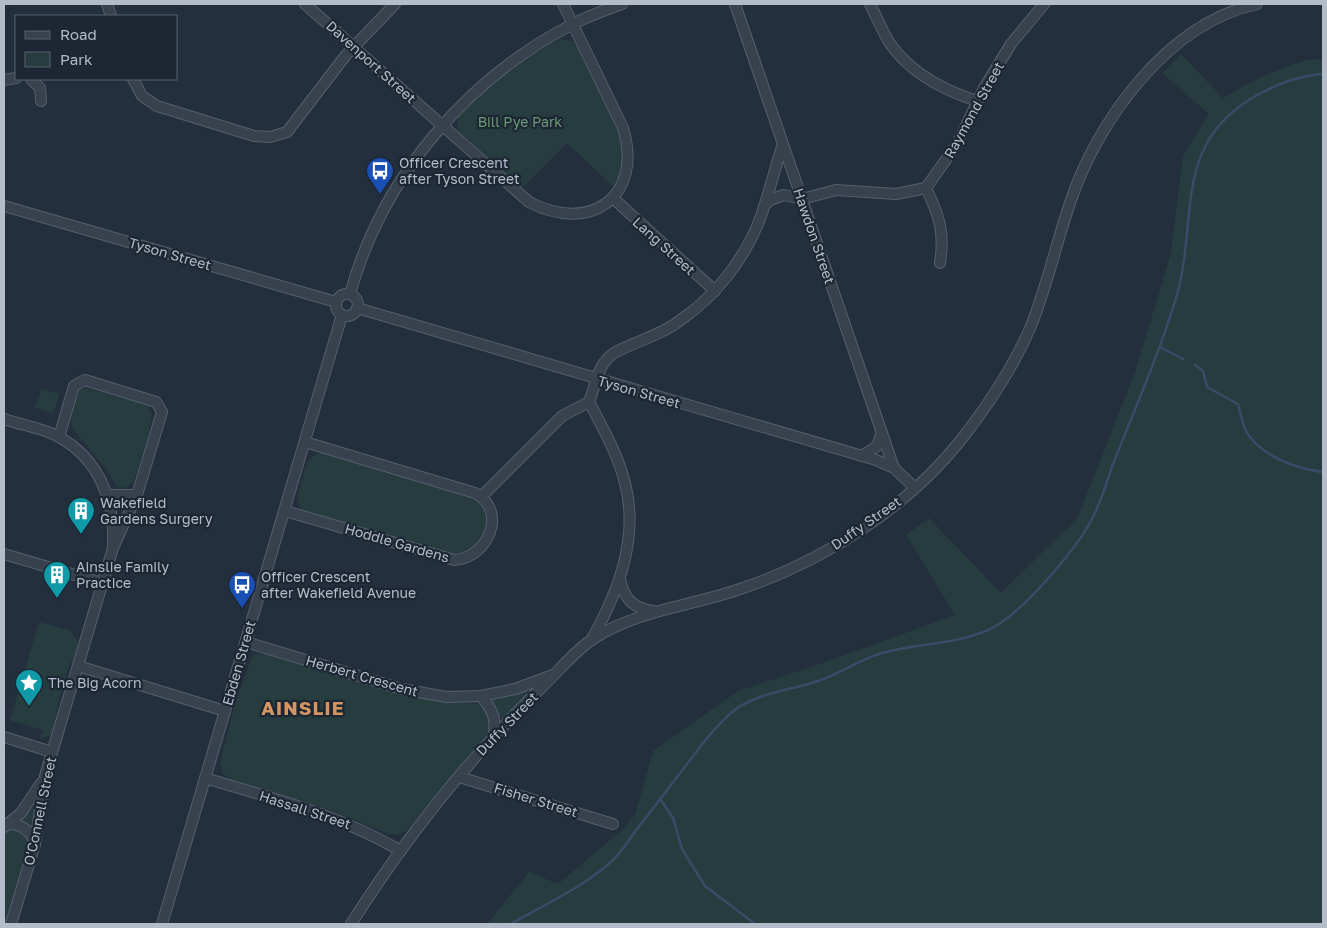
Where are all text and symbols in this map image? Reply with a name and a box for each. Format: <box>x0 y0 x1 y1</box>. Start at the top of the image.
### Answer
legend <box>15 15 178 80</box>
street label: Davenport Street <box>323 17 420 106</box>
text: Road <box>60 25 97 43</box>
text: Park <box>60 50 93 68</box>
street label: Raymond Street <box>940 58 1007 161</box>
park label: Bill Pye Park <box>478 113 562 130</box>
place label: Officer Crescent after Tyson Street <box>399 154 520 187</box>
bus stop icon: Officer Crescent after Tyson Street <box>365 156 395 195</box>
street label: Hawdon Street <box>790 186 839 286</box>
street label: Lang Street <box>630 213 699 278</box>
street label: Tyson Street <box>127 234 213 273</box>
street label: Tyson Street <box>596 372 682 411</box>
street label: Duffy Street <box>827 492 904 553</box>
place label: Wakefield Gardens Surgery <box>100 494 213 527</box>
building icon: Wakefield Gardens Surgery <box>66 496 96 535</box>
street label: Hoddle Gardens <box>343 519 451 566</box>
place label: Ainslie Family Practice <box>76 558 169 591</box>
building icon: Ainslie Family Practice <box>42 560 72 599</box>
place label: Officer Crescent after Wakefield Avenue <box>261 568 416 601</box>
bus stop icon: Officer Crescent after Wakefield Avenue <box>227 570 257 609</box>
street label: Ebden Street <box>218 618 259 707</box>
street label: Herbert Crescent <box>304 651 420 700</box>
place icon: The Big Acorn <box>14 668 44 707</box>
place label: The Big Acorn <box>48 674 142 691</box>
street label: Duffy Street <box>472 688 541 759</box>
district label: AINSLIE <box>261 696 345 719</box>
street label: O'Connell Street <box>20 755 59 867</box>
street label: Fisher Street <box>492 779 580 820</box>
street label: Hassall Street <box>257 787 353 832</box>

